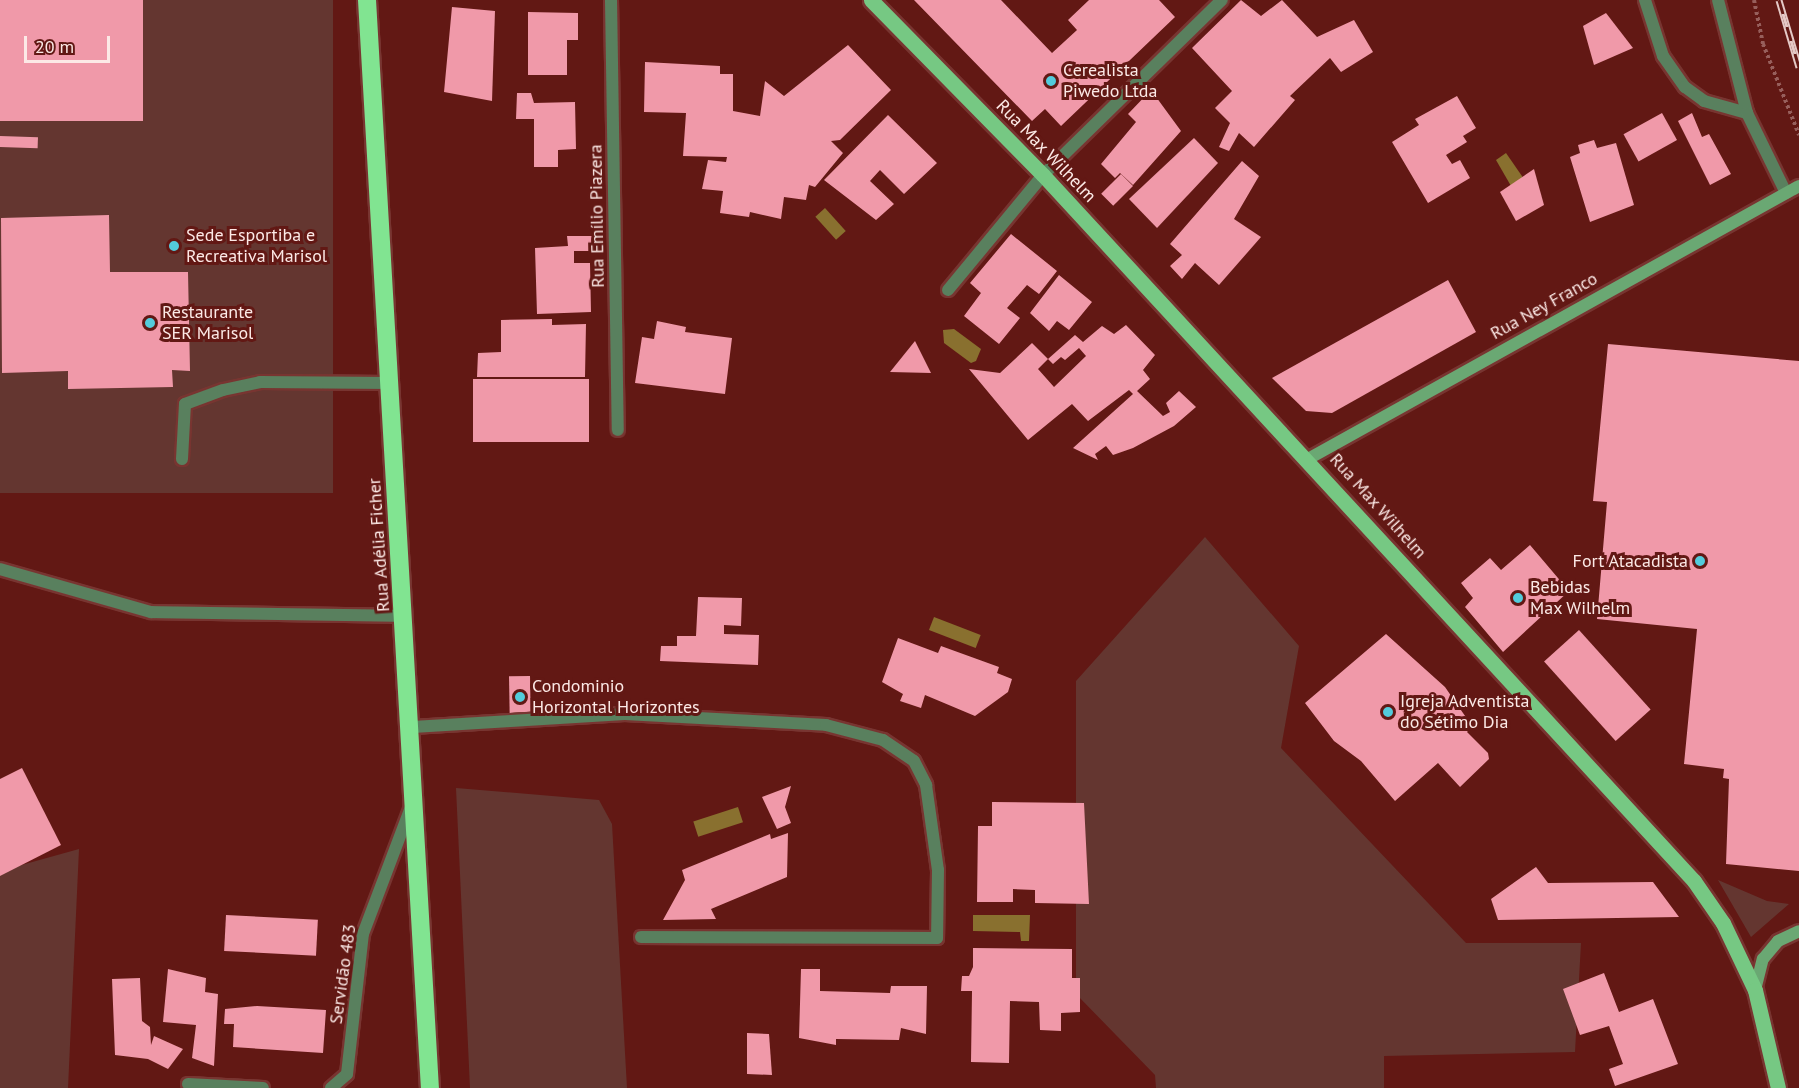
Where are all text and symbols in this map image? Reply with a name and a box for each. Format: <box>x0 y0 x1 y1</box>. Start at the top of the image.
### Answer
scale bar <box>27 24 112 62</box>
text: 20 m <box>35 35 74 58</box>
place label: Cerealista Piwedo Ltda <box>1063 60 1157 103</box>
marker: Cerealista Piwedo Ltda <box>1044 74 1058 88</box>
street label: Rua Max Wilhelm <box>991 95 1101 207</box>
street label: Rua Emílio Piazera <box>585 144 609 288</box>
place label: Sede Esportiba e Recreativa Marisol <box>186 225 327 268</box>
marker: Sede Esportiba e Recreativa Marisol <box>167 239 181 253</box>
street label: Rua Ney Franco <box>1486 268 1602 344</box>
place label: Restaurante SER Marisol <box>162 302 253 344</box>
marker: Restaurante SER Marisol <box>143 316 157 330</box>
street label: Rua Max Wilhelm <box>1325 449 1431 563</box>
street label: Rua Adélia Ficher <box>364 477 394 613</box>
place label: Fort Atacadista <box>1572 550 1688 572</box>
marker: Fort Atacadista <box>1693 554 1707 568</box>
place label: Bebidas Max Wilhelm <box>1530 577 1631 620</box>
marker: Bebidas Max Wilhelm <box>1511 591 1525 605</box>
place label: Condominio Horizontal Horizontes <box>532 676 700 718</box>
marker: Condominio Horizontal Horizontes <box>513 690 527 704</box>
place label: Igreja Adventista do Sétimo Dia <box>1400 691 1530 734</box>
marker: Igreja Adventista do Sétimo Dia <box>1381 705 1395 719</box>
street label: Servidão 483 <box>325 923 361 1025</box>

